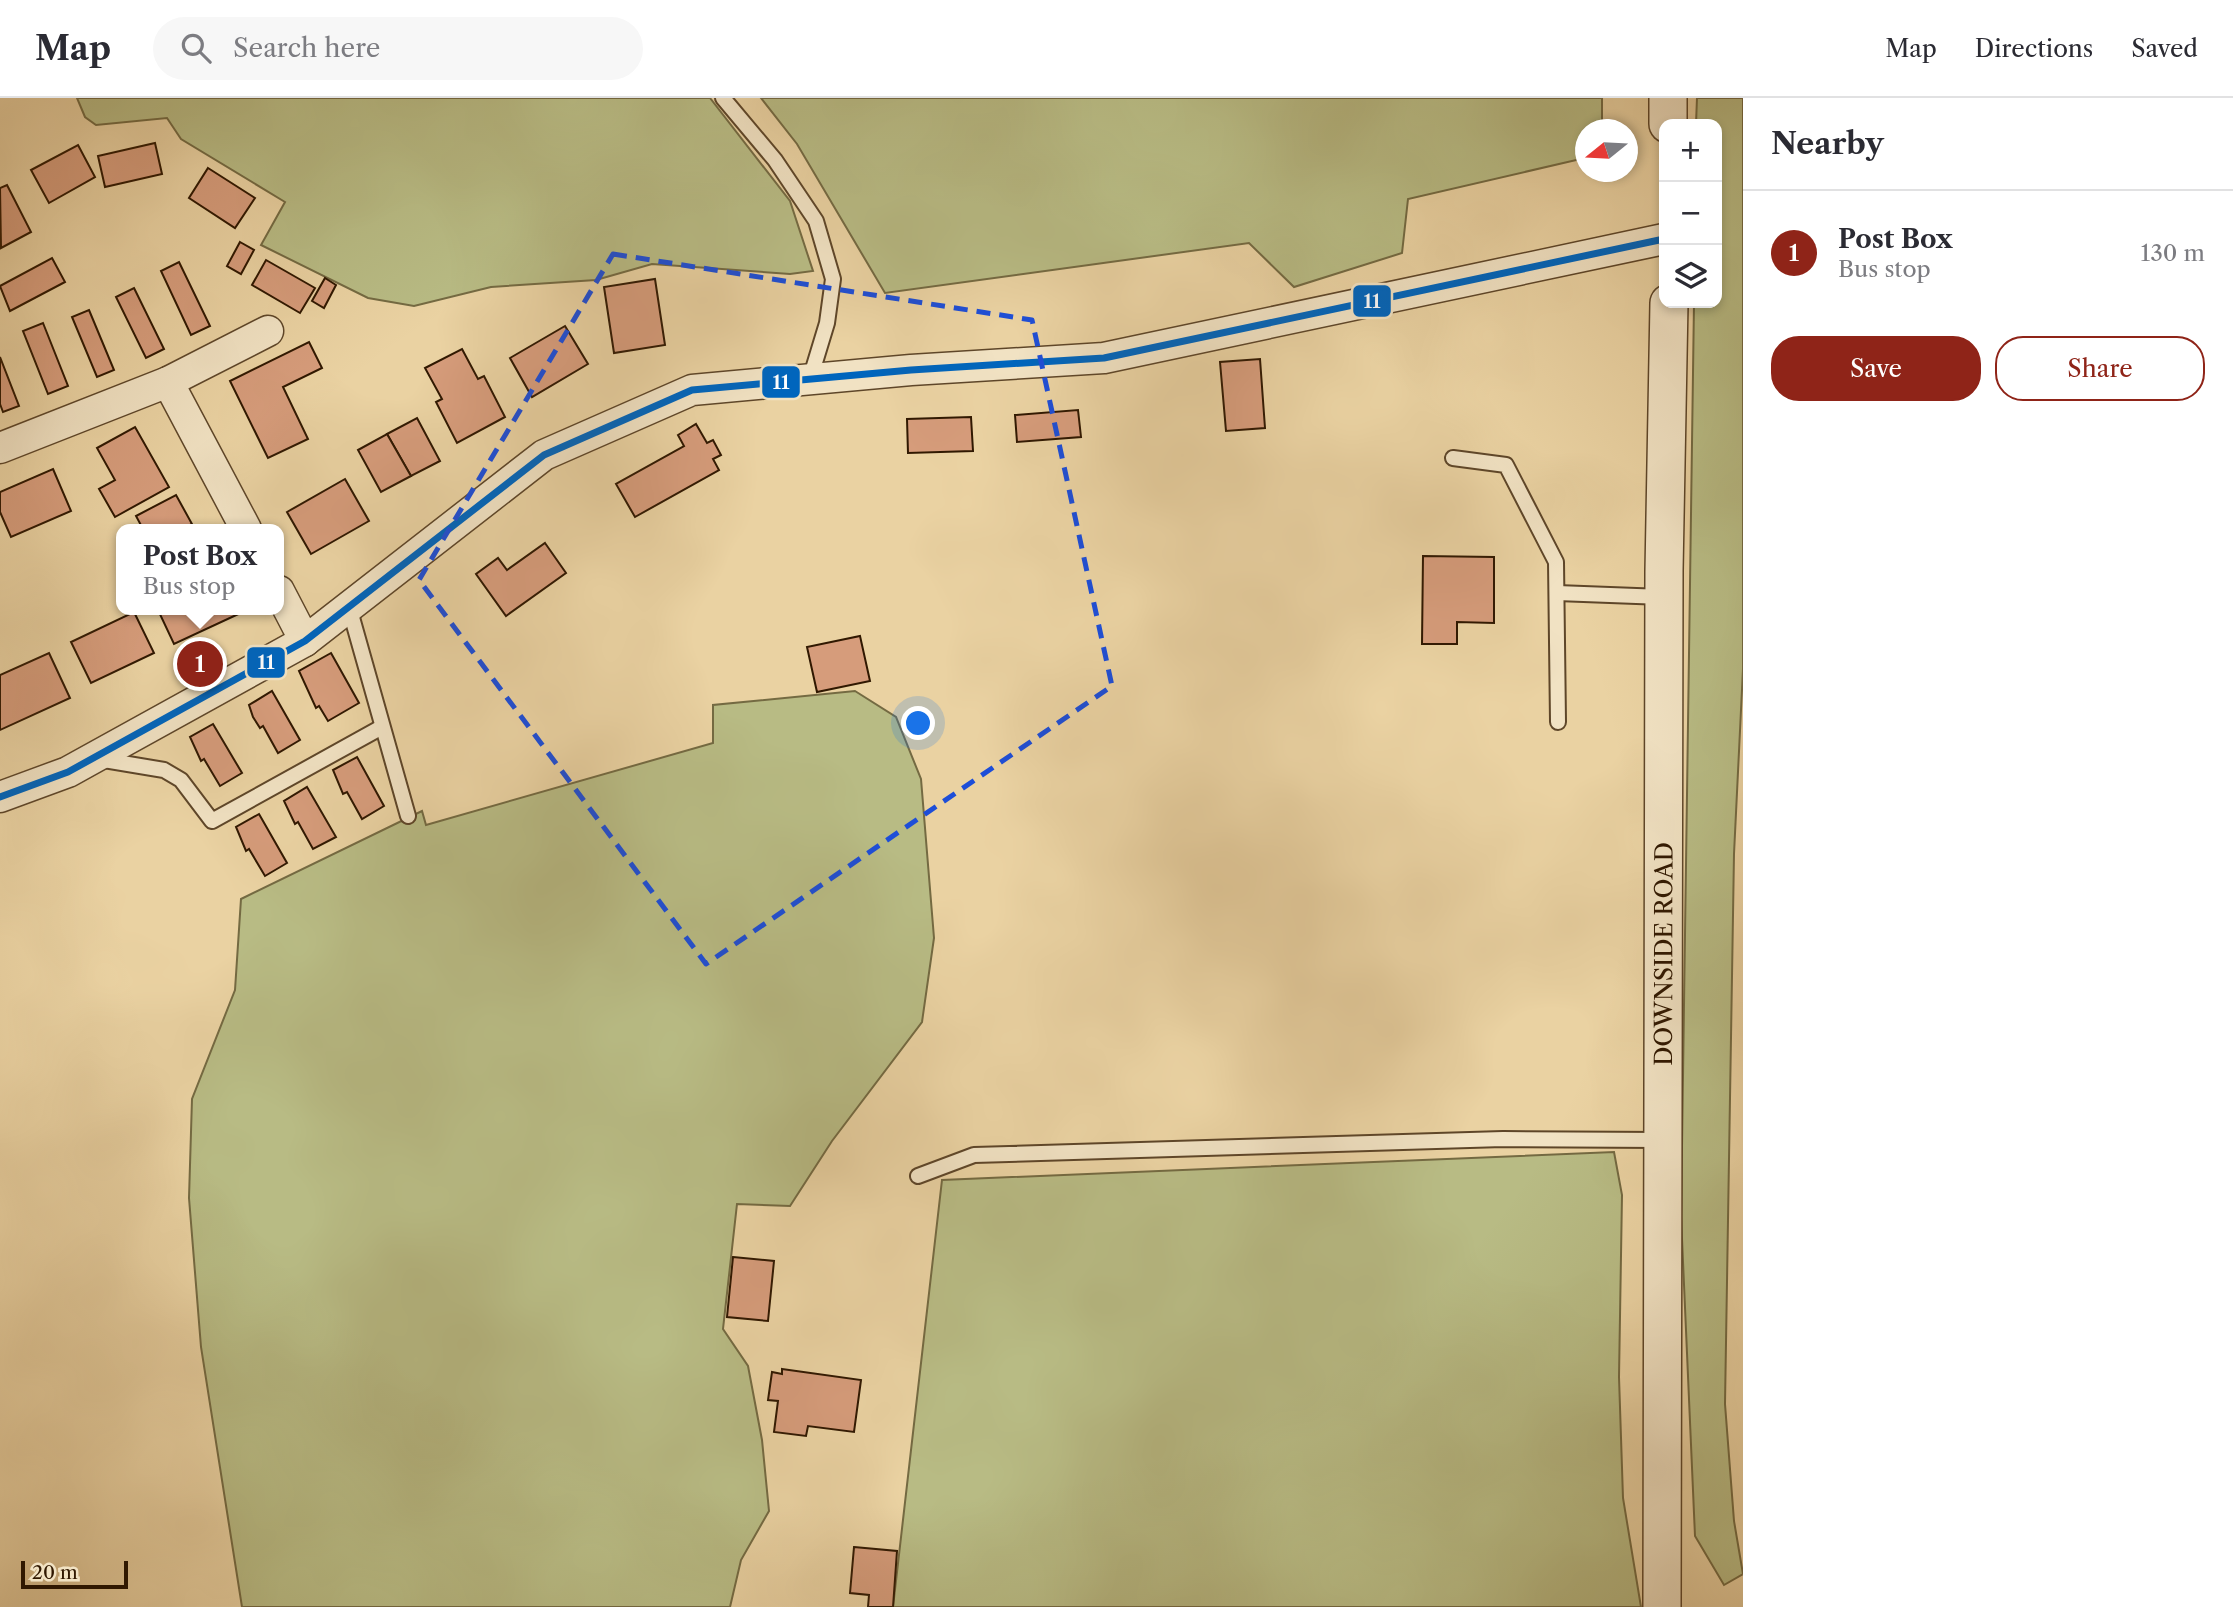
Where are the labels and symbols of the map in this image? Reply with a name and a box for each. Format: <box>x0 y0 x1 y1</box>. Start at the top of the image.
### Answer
north arrow <box>1575 119 1638 182</box>
line badge: 11 <box>1352 284 1392 318</box>
text: 11 <box>1363 290 1381 313</box>
line badge: 11 <box>761 365 801 399</box>
text: 11 <box>772 371 790 394</box>
pin: 1 <box>177 638 223 690</box>
line badge: 11 <box>246 646 286 679</box>
text: 11 <box>257 651 275 674</box>
your location <box>901 706 935 740</box>
street label: DOWNSIDE ROAD <box>1649 842 1678 1066</box>
scale bar <box>21 1558 128 1590</box>

